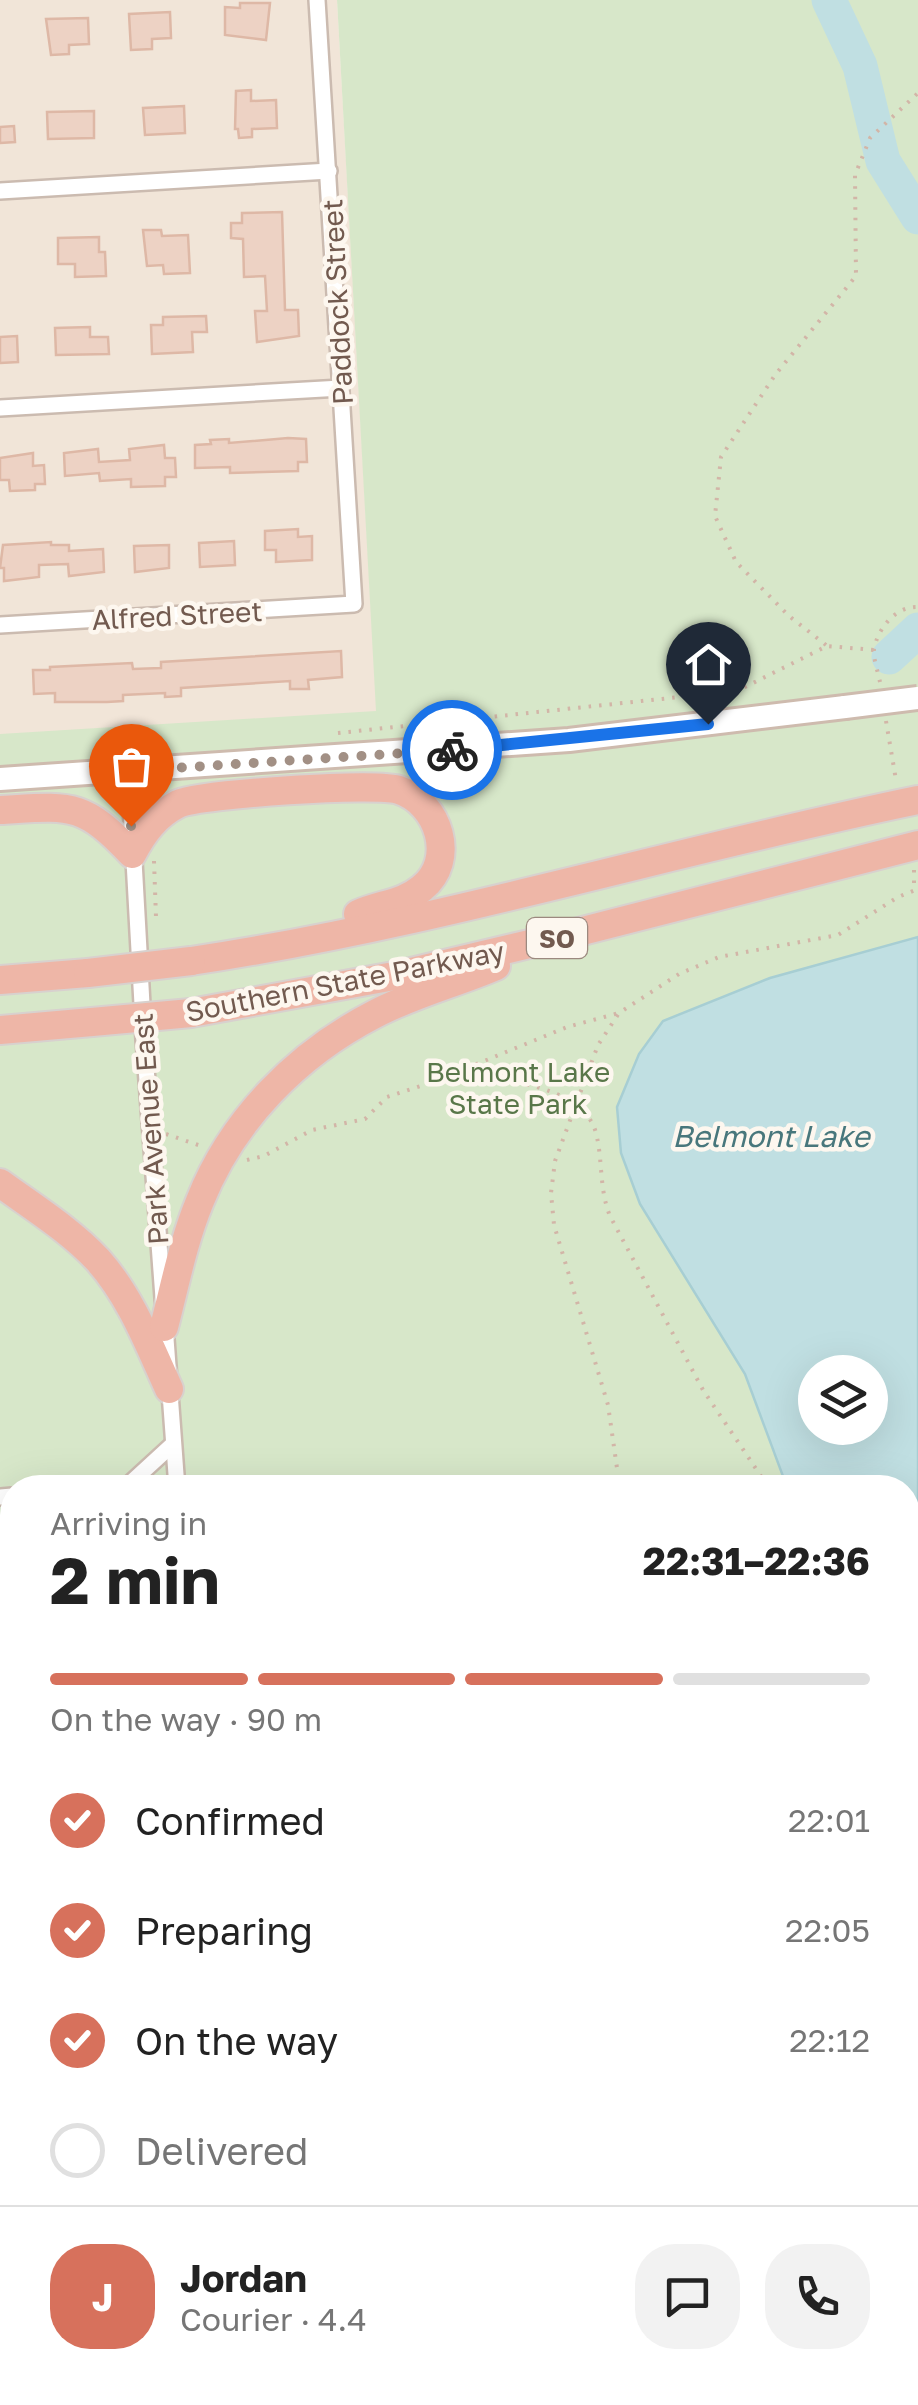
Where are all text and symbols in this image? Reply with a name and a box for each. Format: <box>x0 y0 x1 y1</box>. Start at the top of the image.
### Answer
street label: Paddock Street <box>315 198 359 406</box>
street label: Alfred Street <box>91 594 263 636</box>
pin <box>666 622 751 725</box>
icon: home <box>681 637 736 692</box>
courier <box>402 700 502 800</box>
icon: bike <box>425 723 480 778</box>
pin <box>89 724 174 827</box>
icon: bag <box>104 739 159 794</box>
road number: SO <box>527 918 587 958</box>
street label: Southern State Parkway <box>183 934 507 1028</box>
street label: Park Avenue East <box>125 1012 175 1246</box>
park label: Belmont Lake State Park <box>426 1055 610 1120</box>
water label: Belmont Lake <box>672 1118 872 1154</box>
map controls <box>798 1355 888 1445</box>
button: layers <box>798 1355 888 1445</box>
text: Arriving in <box>50 1504 207 1542</box>
text: 22:31–22:36 <box>643 1538 870 1583</box>
text: 2 min <box>50 1540 220 1618</box>
text: On the way · 90 m <box>50 1700 322 1738</box>
icon: check <box>50 1793 105 1848</box>
text: Confirmed <box>135 1798 325 1843</box>
text: 22:01 <box>788 1801 870 1839</box>
icon: check <box>50 1903 105 1958</box>
text: Preparing <box>135 1908 313 1953</box>
text: 22:05 <box>785 1911 870 1949</box>
icon: check <box>50 2013 105 2068</box>
text: On the way <box>135 2018 338 2063</box>
text: 22:12 <box>789 2021 870 2059</box>
text: Delivered <box>135 2128 308 2173</box>
button: chat <box>635 2244 740 2349</box>
button: phone <box>765 2244 870 2349</box>
text: Jordan <box>180 2255 307 2300</box>
text: J <box>92 2274 113 2319</box>
text: Courier · 4.4 <box>180 2300 367 2338</box>

